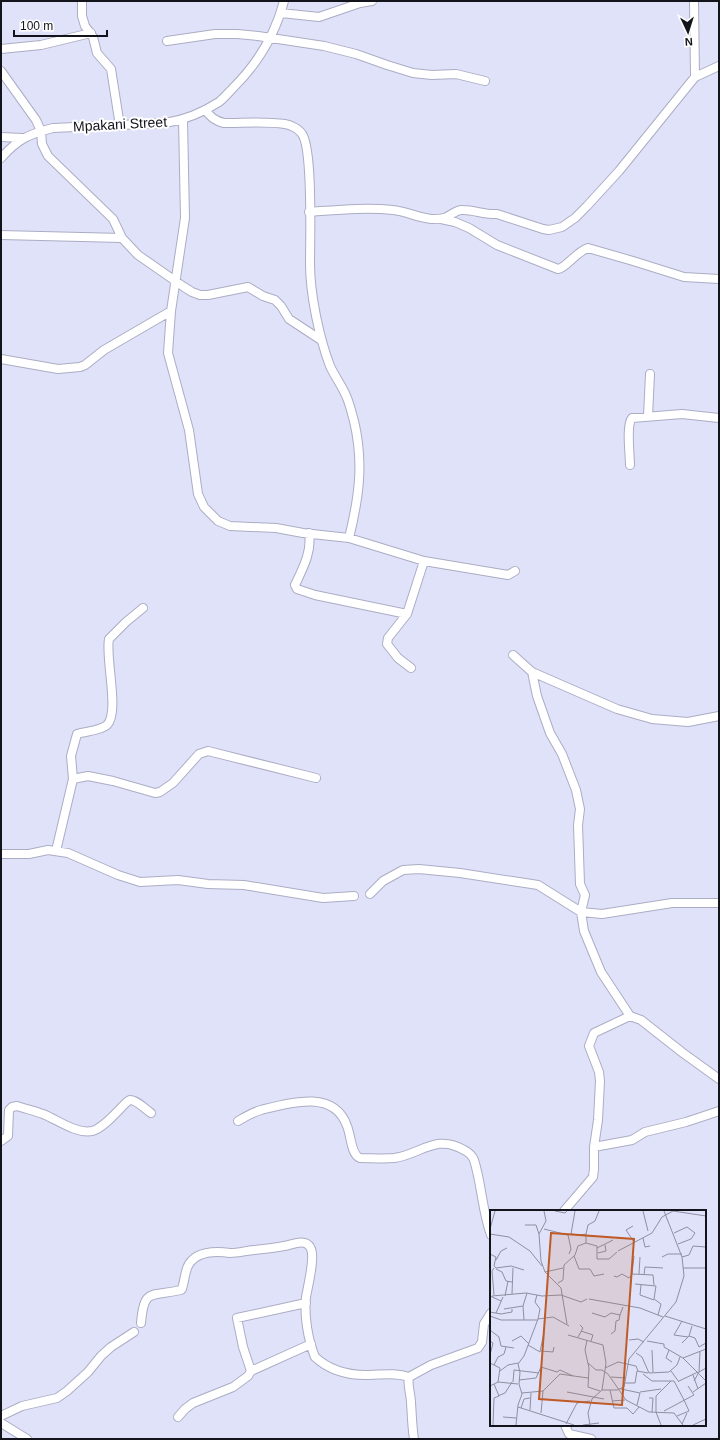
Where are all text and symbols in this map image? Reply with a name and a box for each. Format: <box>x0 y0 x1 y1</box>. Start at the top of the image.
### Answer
scale bar <box>14 12 107 38</box>
north arrow <box>668 12 708 52</box>
text: 100 m <box>20 19 53 33</box>
text: N <box>684 36 693 48</box>
street label: Mpakani Street <box>73 114 168 134</box>
inset map <box>490 1210 706 1426</box>

